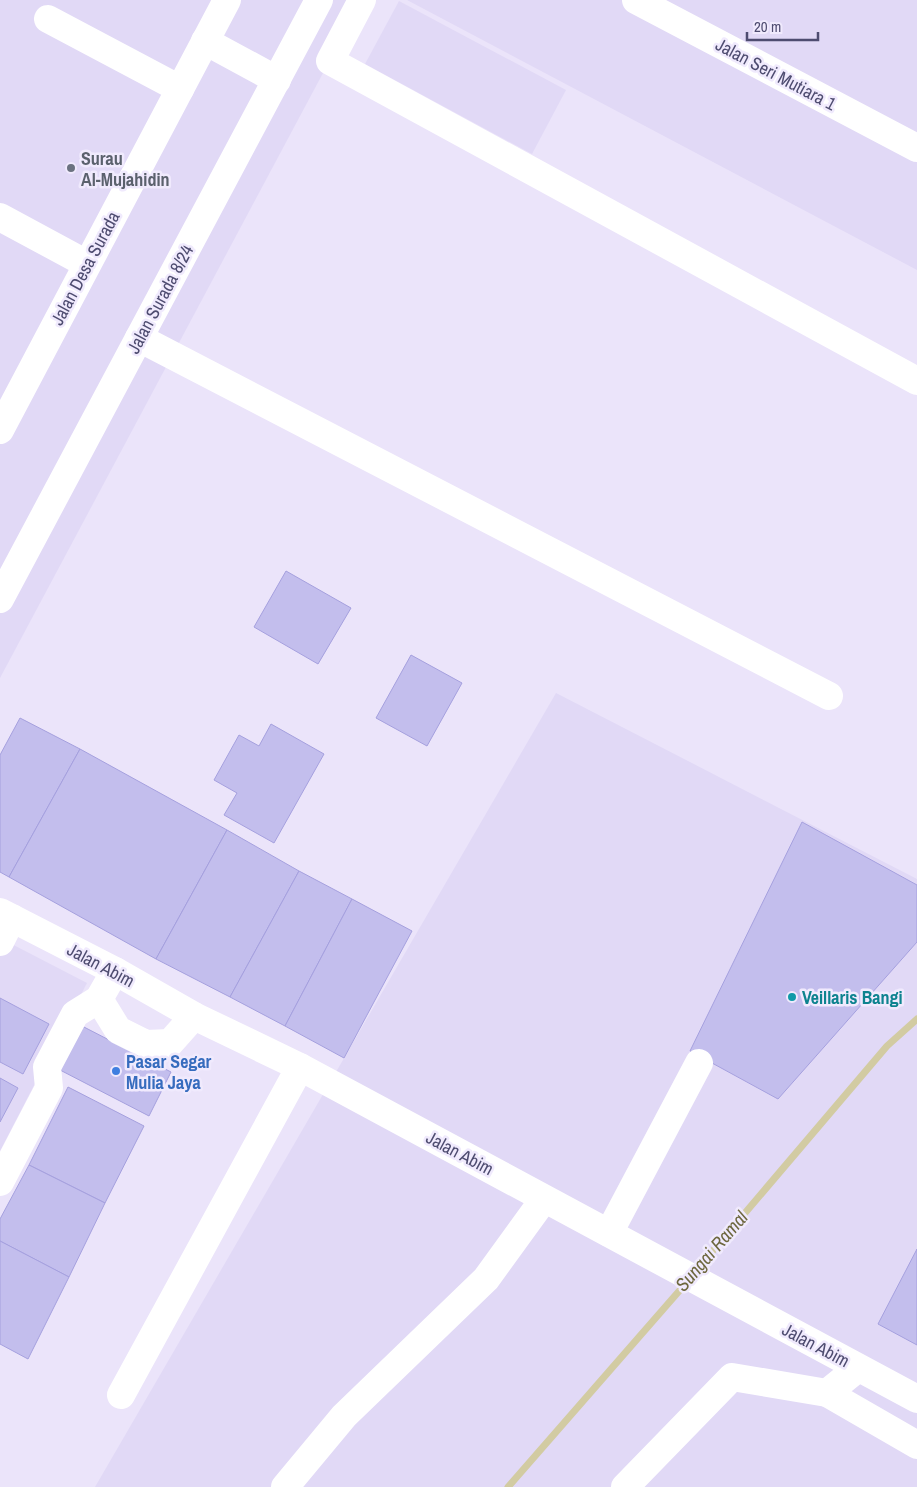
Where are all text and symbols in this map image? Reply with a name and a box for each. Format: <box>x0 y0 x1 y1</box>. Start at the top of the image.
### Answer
scale bar <box>747 10 818 42</box>
text: 20 m <box>754 16 781 37</box>
street label: Jalan Seri Mutiara 1 <box>711 32 841 117</box>
place label: Surau Al-Mujahidin <box>81 146 170 192</box>
marker: Surau Al-Mujahidin <box>65 162 77 174</box>
street label: Jalan Desa Surada <box>44 207 126 329</box>
street label: Jalan Surada 8/24 <box>121 240 199 358</box>
street label: Jalan Abim <box>63 937 139 993</box>
place label: Veillaris Bangi <box>802 985 903 1010</box>
marker: Veillaris Bangi <box>786 991 798 1003</box>
place label: Pasar Segar Mulia Jaya <box>126 1049 212 1095</box>
marker: Pasar Segar Mulia Jaya <box>110 1065 122 1077</box>
street label: Jalan Abim <box>422 1125 498 1181</box>
water label: Sungai Ramal <box>669 1205 754 1297</box>
street label: Jalan Abim <box>778 1317 854 1373</box>

